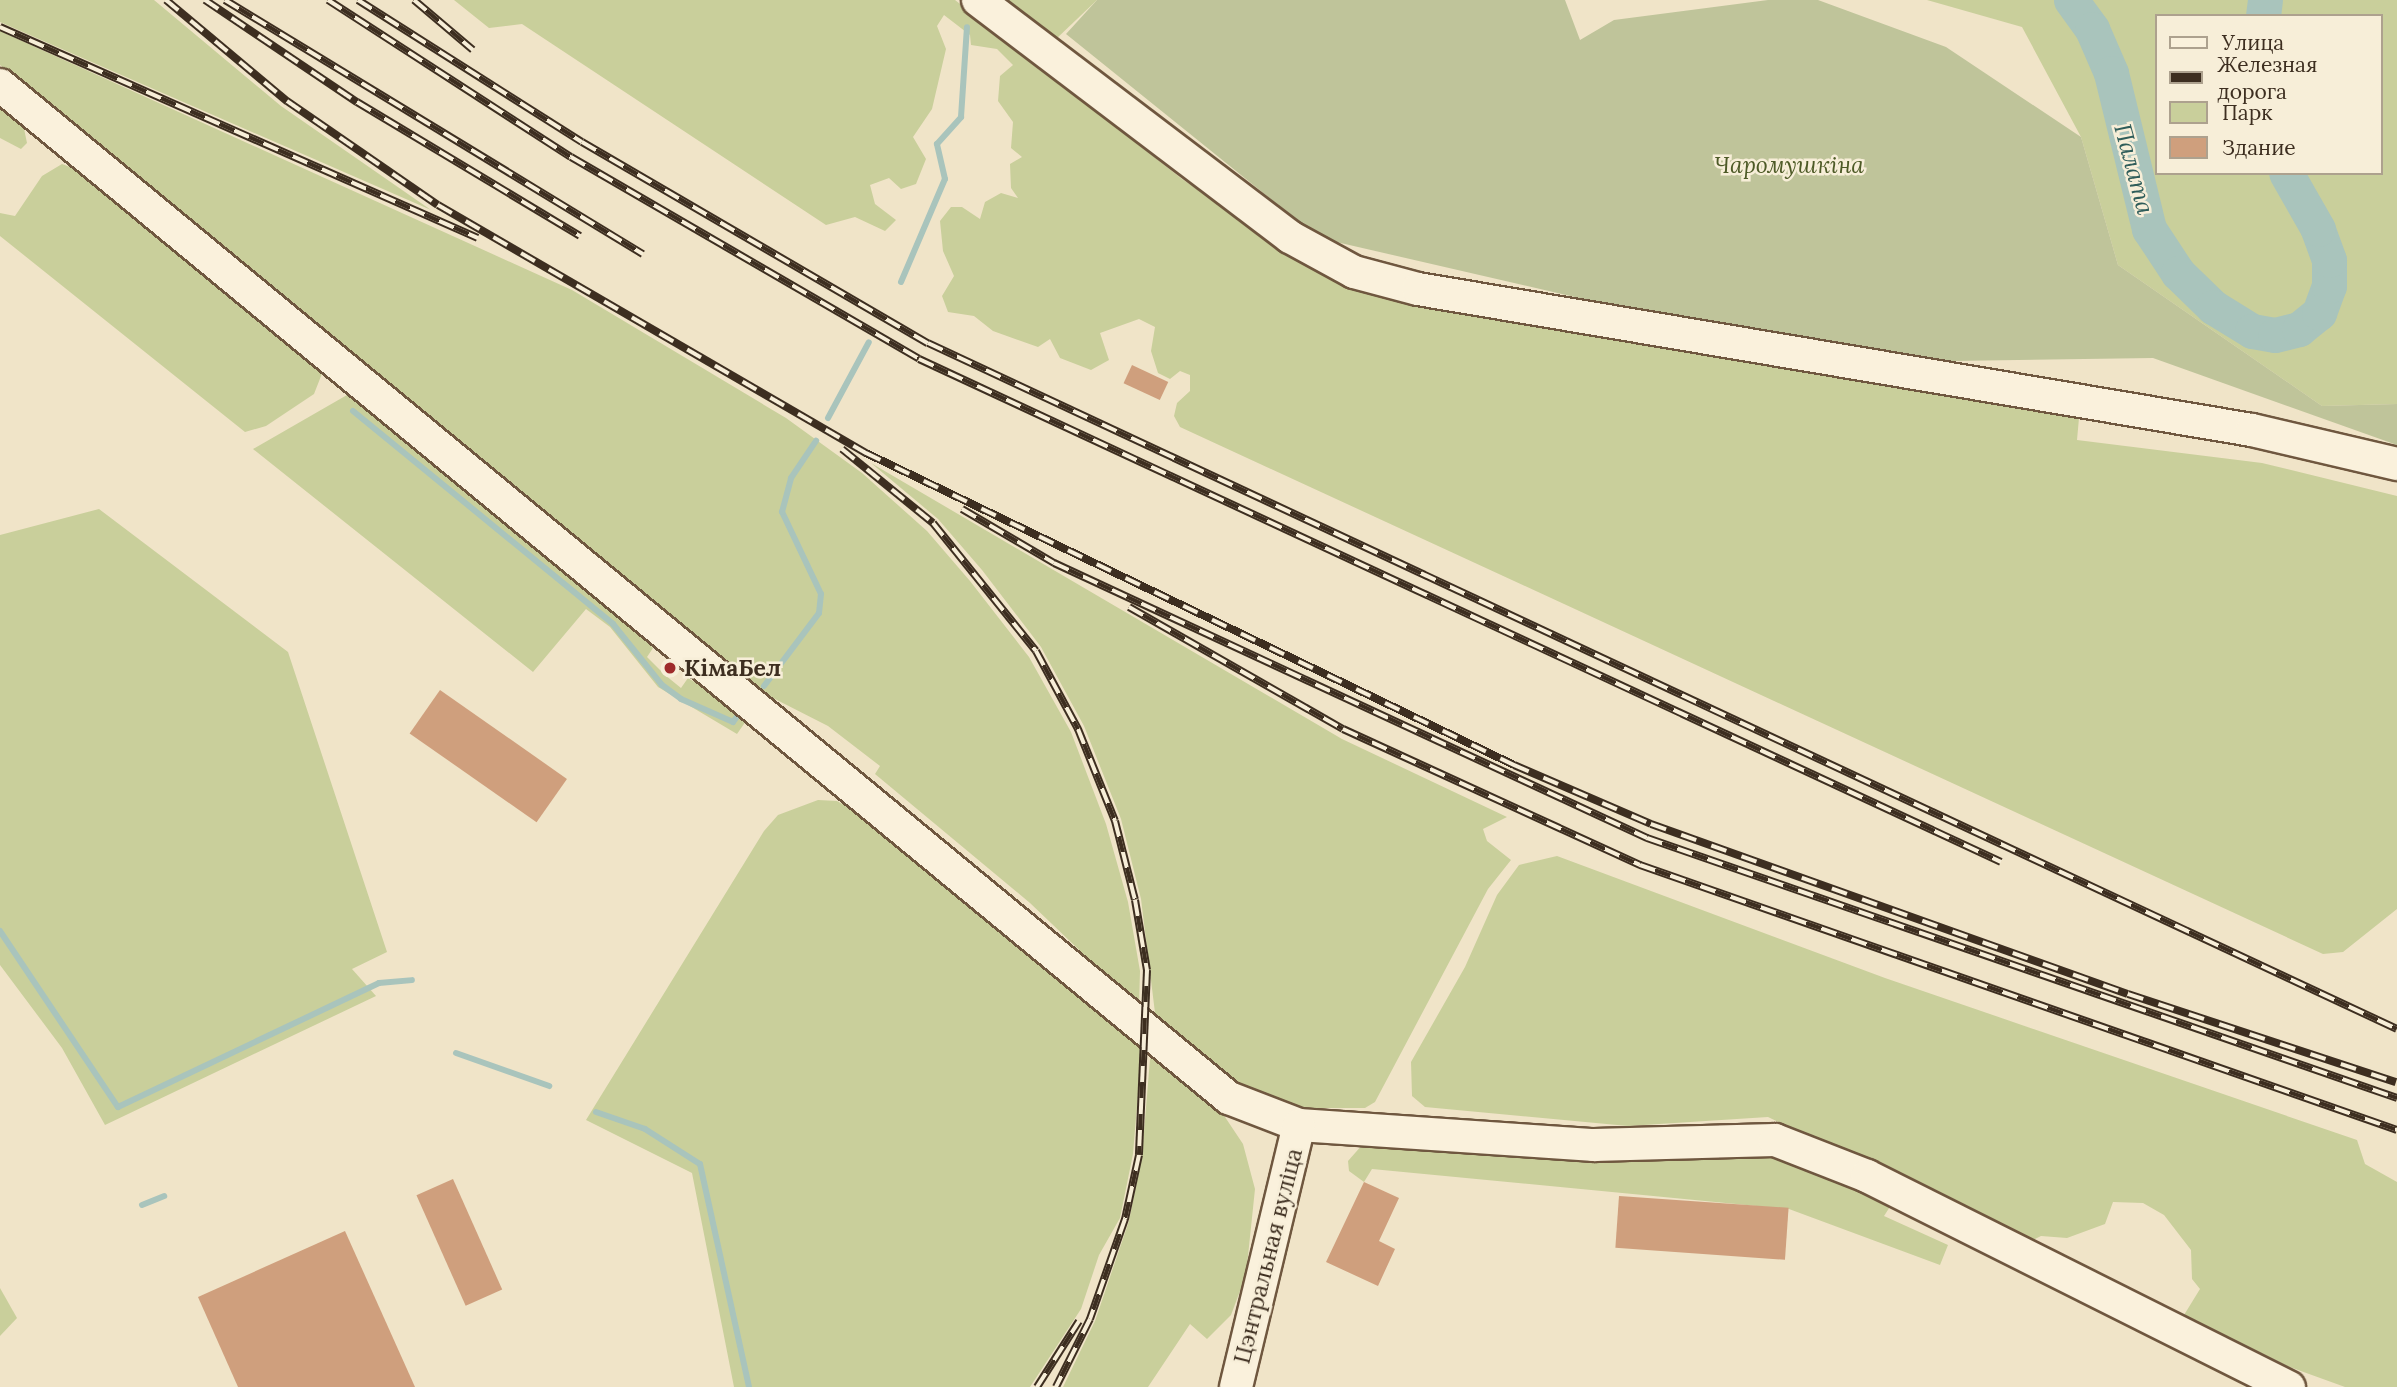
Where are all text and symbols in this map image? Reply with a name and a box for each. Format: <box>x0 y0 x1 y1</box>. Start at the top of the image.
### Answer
legend <box>2156 14 2383 175</box>
text: Улица <box>2222 29 2284 56</box>
text: Железная дорога <box>2217 51 2317 105</box>
text: Парк <box>2222 99 2272 126</box>
water label: Палата <box>2108 121 2160 217</box>
text: Здание <box>2222 134 2296 161</box>
park label: Чаромушкіна <box>1714 151 1864 179</box>
place label: КімаБел <box>684 654 781 682</box>
marker: КімаБел <box>662 660 678 676</box>
street label: Цэнтральная вуліца <box>1228 1145 1308 1367</box>

